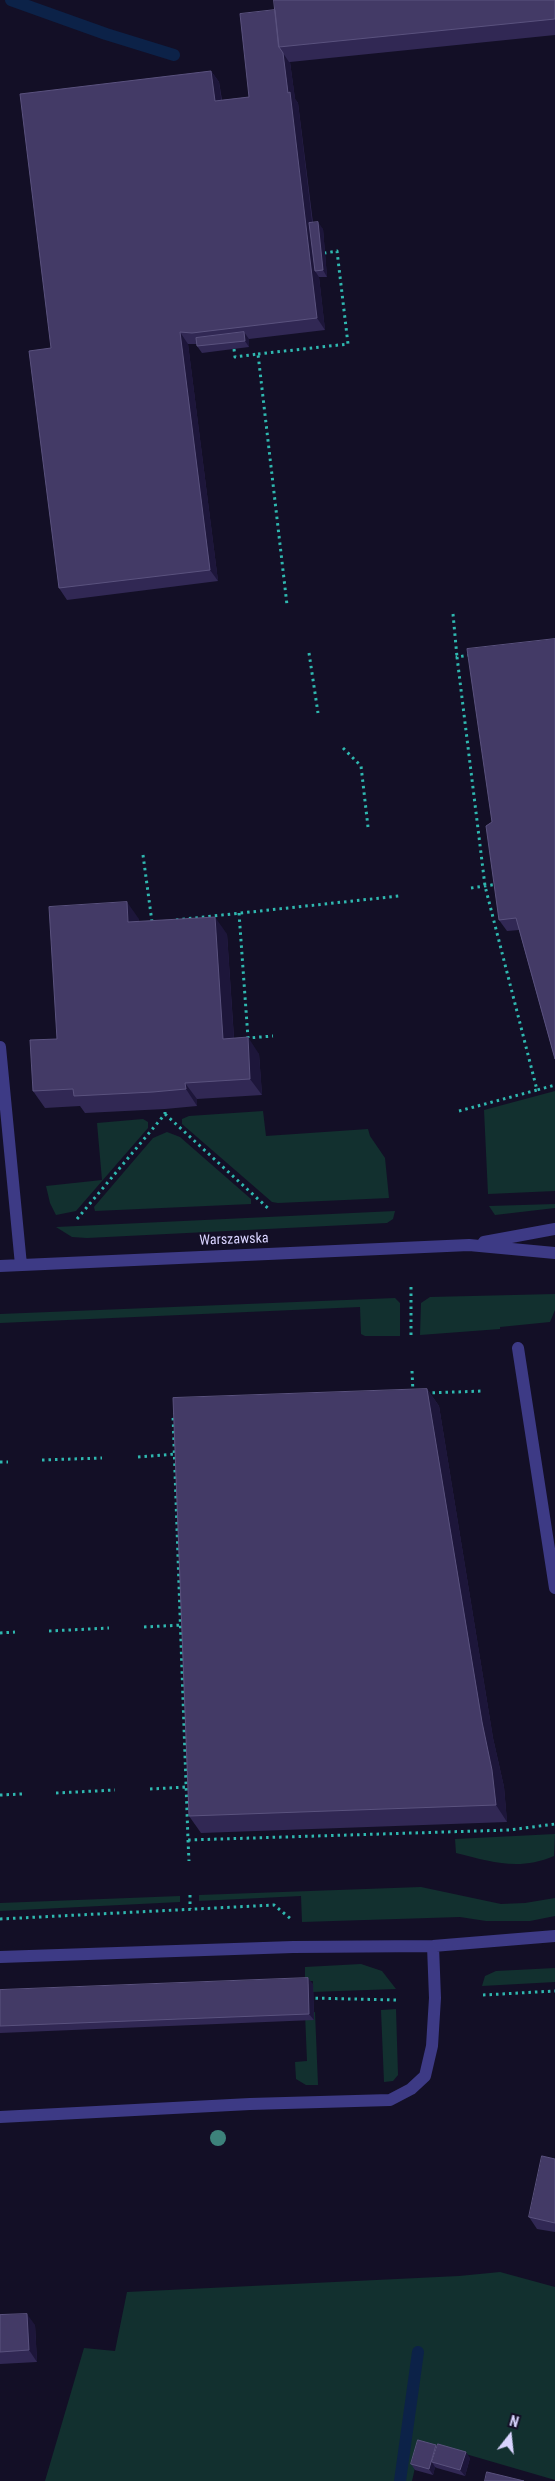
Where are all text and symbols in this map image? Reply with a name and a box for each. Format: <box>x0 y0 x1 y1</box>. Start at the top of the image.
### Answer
street label: Warszawska <box>199 1230 269 1250</box>
north arrow <box>485 2411 535 2461</box>
text: N <box>508 2413 520 2430</box>

